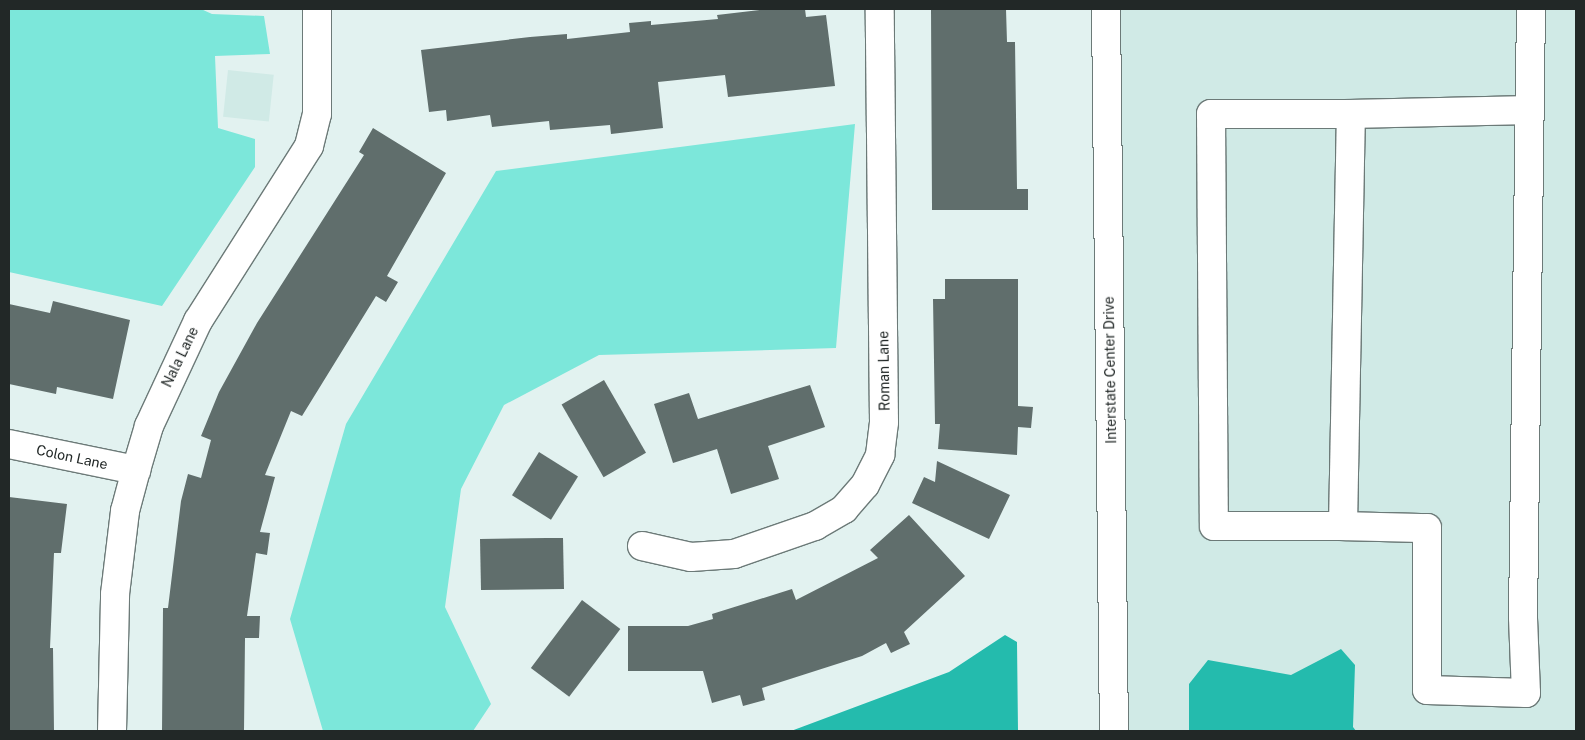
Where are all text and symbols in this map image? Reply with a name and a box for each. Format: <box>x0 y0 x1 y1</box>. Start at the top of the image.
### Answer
street label: Interstate Center Drive <box>1100 296 1120 444</box>
street label: Nala Lane <box>158 324 202 390</box>
street label: Roman Lane <box>875 331 893 411</box>
street label: Colon Lane <box>35 441 109 473</box>

